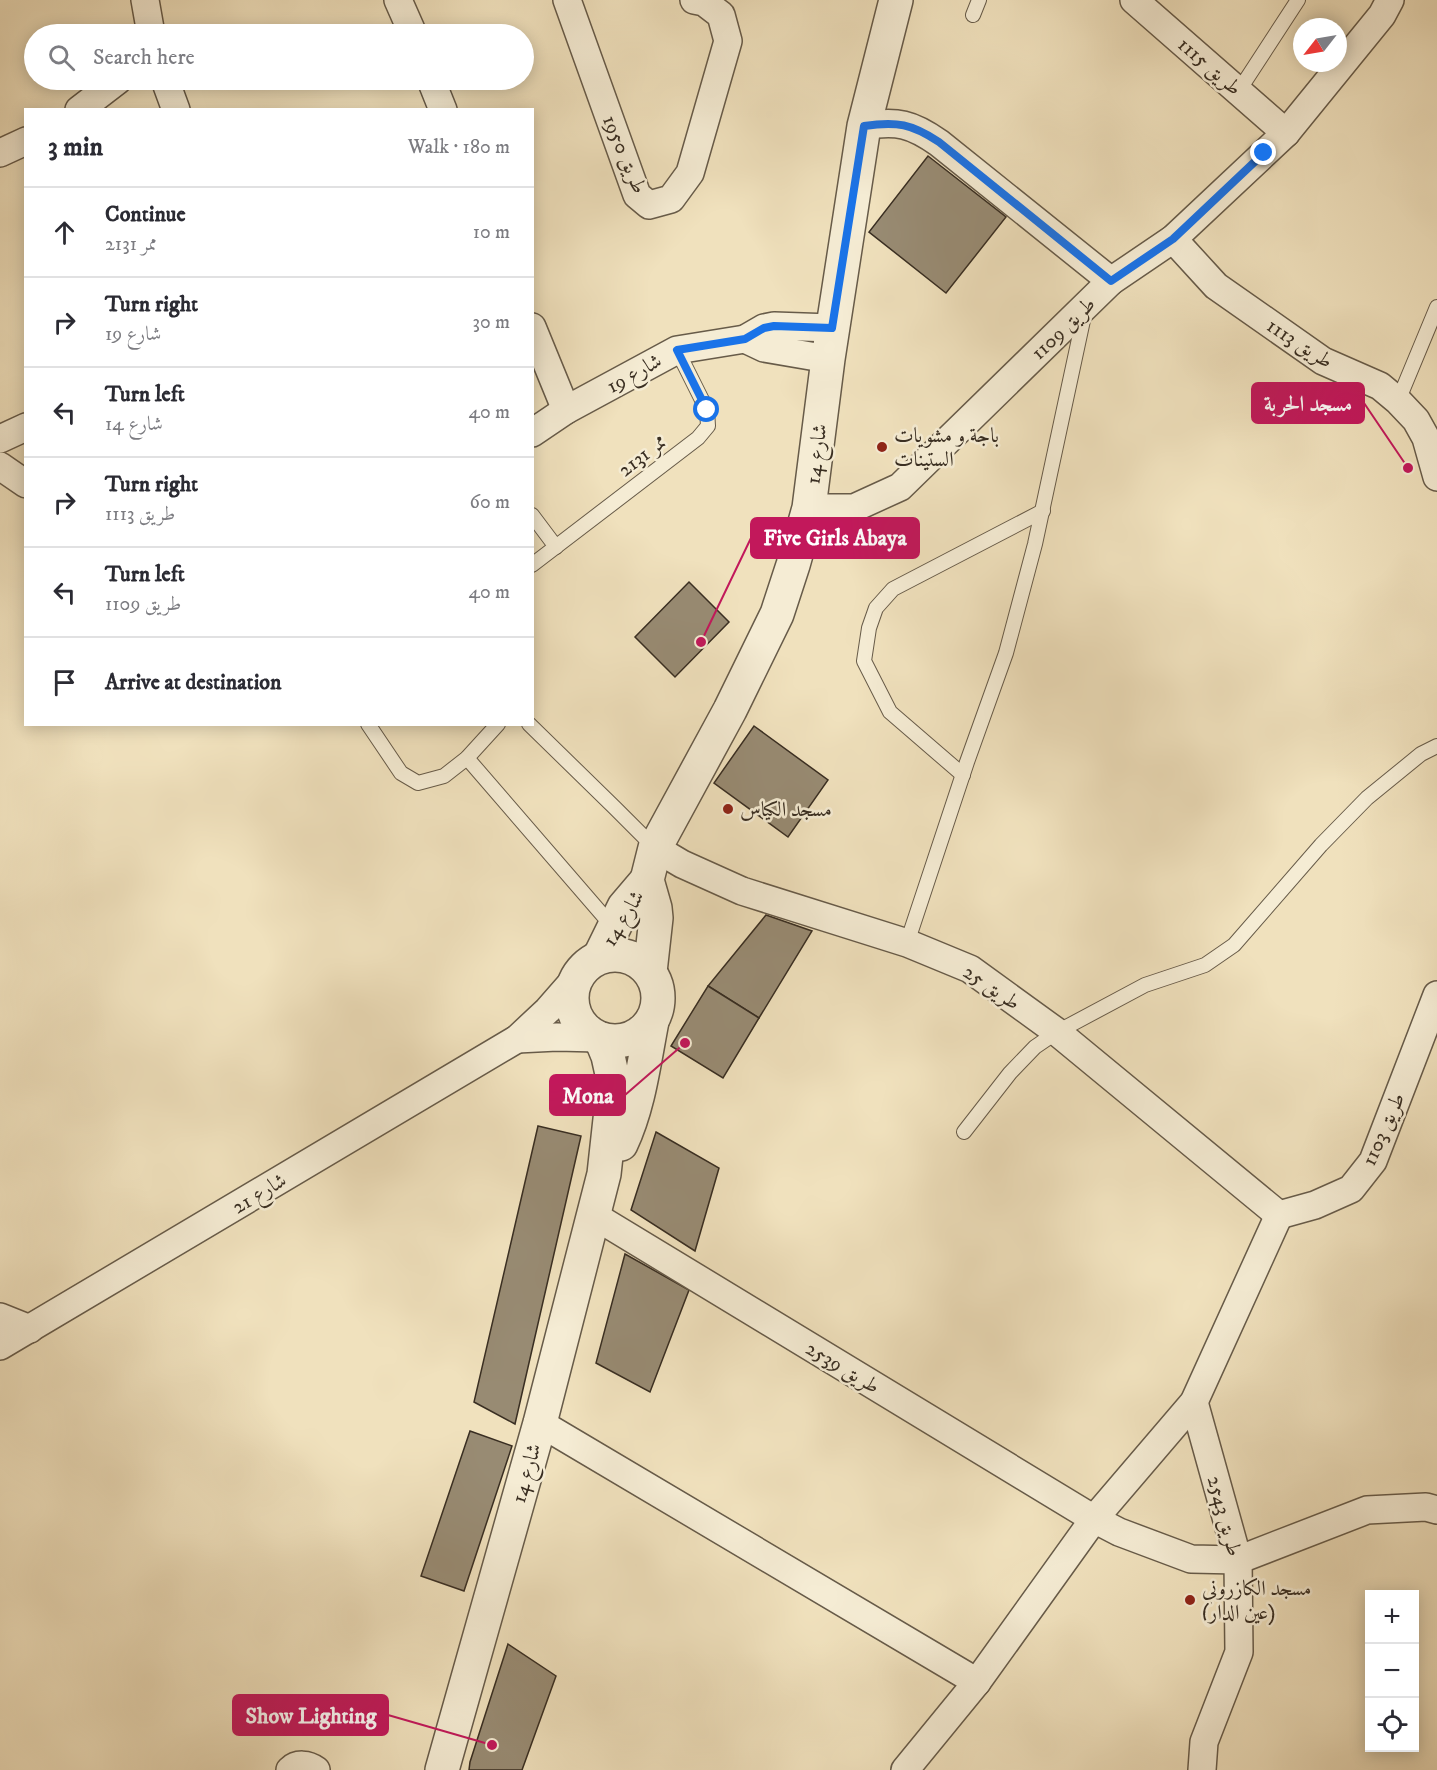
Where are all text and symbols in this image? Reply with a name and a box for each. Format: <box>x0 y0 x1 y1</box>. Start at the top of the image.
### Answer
north arrow <box>1293 18 1347 72</box>
search box <box>24 24 534 90</box>
street label: طريق 1115 <box>1172 32 1247 102</box>
icon: search <box>45 41 78 74</box>
text: Search here <box>93 44 195 71</box>
street label: طريق 1950 <box>596 111 652 198</box>
text: 3 min <box>48 131 103 164</box>
text: Walk · 180 m <box>408 135 510 160</box>
route end <box>1250 139 1276 165</box>
text: Continue <box>105 201 186 228</box>
icon: ahead <box>48 216 81 249</box>
text: 10 m <box>473 220 510 245</box>
text: ممر 2131 <box>105 232 157 257</box>
text: Turn right <box>105 291 198 318</box>
street label: طريق 1109 <box>1026 292 1102 366</box>
icon: right <box>48 306 81 339</box>
text: 30 m <box>472 310 510 335</box>
street label: طريق 1113 <box>1261 313 1338 375</box>
text: شارع 19 <box>105 322 161 347</box>
street label: شارع 19 <box>602 348 669 403</box>
text: Turn left <box>105 381 185 408</box>
callout: مسجد الحربة <box>1252 383 1364 423</box>
text: مسجد الحربة <box>1264 391 1352 418</box>
icon: left <box>48 396 81 429</box>
route start <box>693 396 719 422</box>
text: 40 m <box>468 400 510 425</box>
text: شارع 14 <box>105 412 163 437</box>
street label: شارع 14 <box>800 422 838 486</box>
place label: باجة و مشويات الستينات <box>894 423 999 473</box>
street label: ممر 2131 <box>613 429 672 483</box>
marker: باجة و مشويات الستينات <box>875 440 889 454</box>
text: Turn right <box>105 471 198 498</box>
icon: right <box>48 486 81 519</box>
text: 60 m <box>470 490 510 515</box>
text: طريق 1113 <box>105 502 175 527</box>
callout: Five Girls Abaya <box>751 518 919 558</box>
text: Five Girls Abaya <box>763 525 908 552</box>
text: Turn left <box>105 561 185 588</box>
icon: left <box>48 576 81 609</box>
text: 40 m <box>468 580 510 605</box>
text: طريق 1109 <box>105 592 181 617</box>
icon: arrive <box>48 666 81 699</box>
text: Arrive at destination <box>105 669 282 696</box>
place label: مسجد الكياس <box>740 797 832 823</box>
marker: مسجد الكياس <box>721 802 735 816</box>
street label: شارع 14 <box>597 886 654 953</box>
street label: طريق 25 <box>958 959 1025 1016</box>
callout: Mona <box>550 1075 625 1115</box>
text: Mona <box>562 1083 614 1110</box>
street label: طريق 1103 <box>1356 1089 1412 1170</box>
street label: شارع 21 <box>228 1168 294 1224</box>
street label: طريق 2539 <box>801 1336 884 1400</box>
street label: شارع 14 <box>506 1440 552 1507</box>
street label: طريق 2543 <box>1201 1473 1247 1559</box>
place label: مسجد الكازروني (عين الدار) <box>1202 1576 1312 1626</box>
map controls <box>1365 1590 1419 1752</box>
button: + <box>1365 1590 1419 1644</box>
marker: مسجد الكازروني (عين الدار) <box>1183 1593 1197 1607</box>
button: − <box>1365 1644 1419 1698</box>
callout: Show Lighting <box>233 1695 388 1735</box>
button: locate <box>1365 1698 1419 1752</box>
text: Show Lighting <box>245 1703 378 1730</box>

